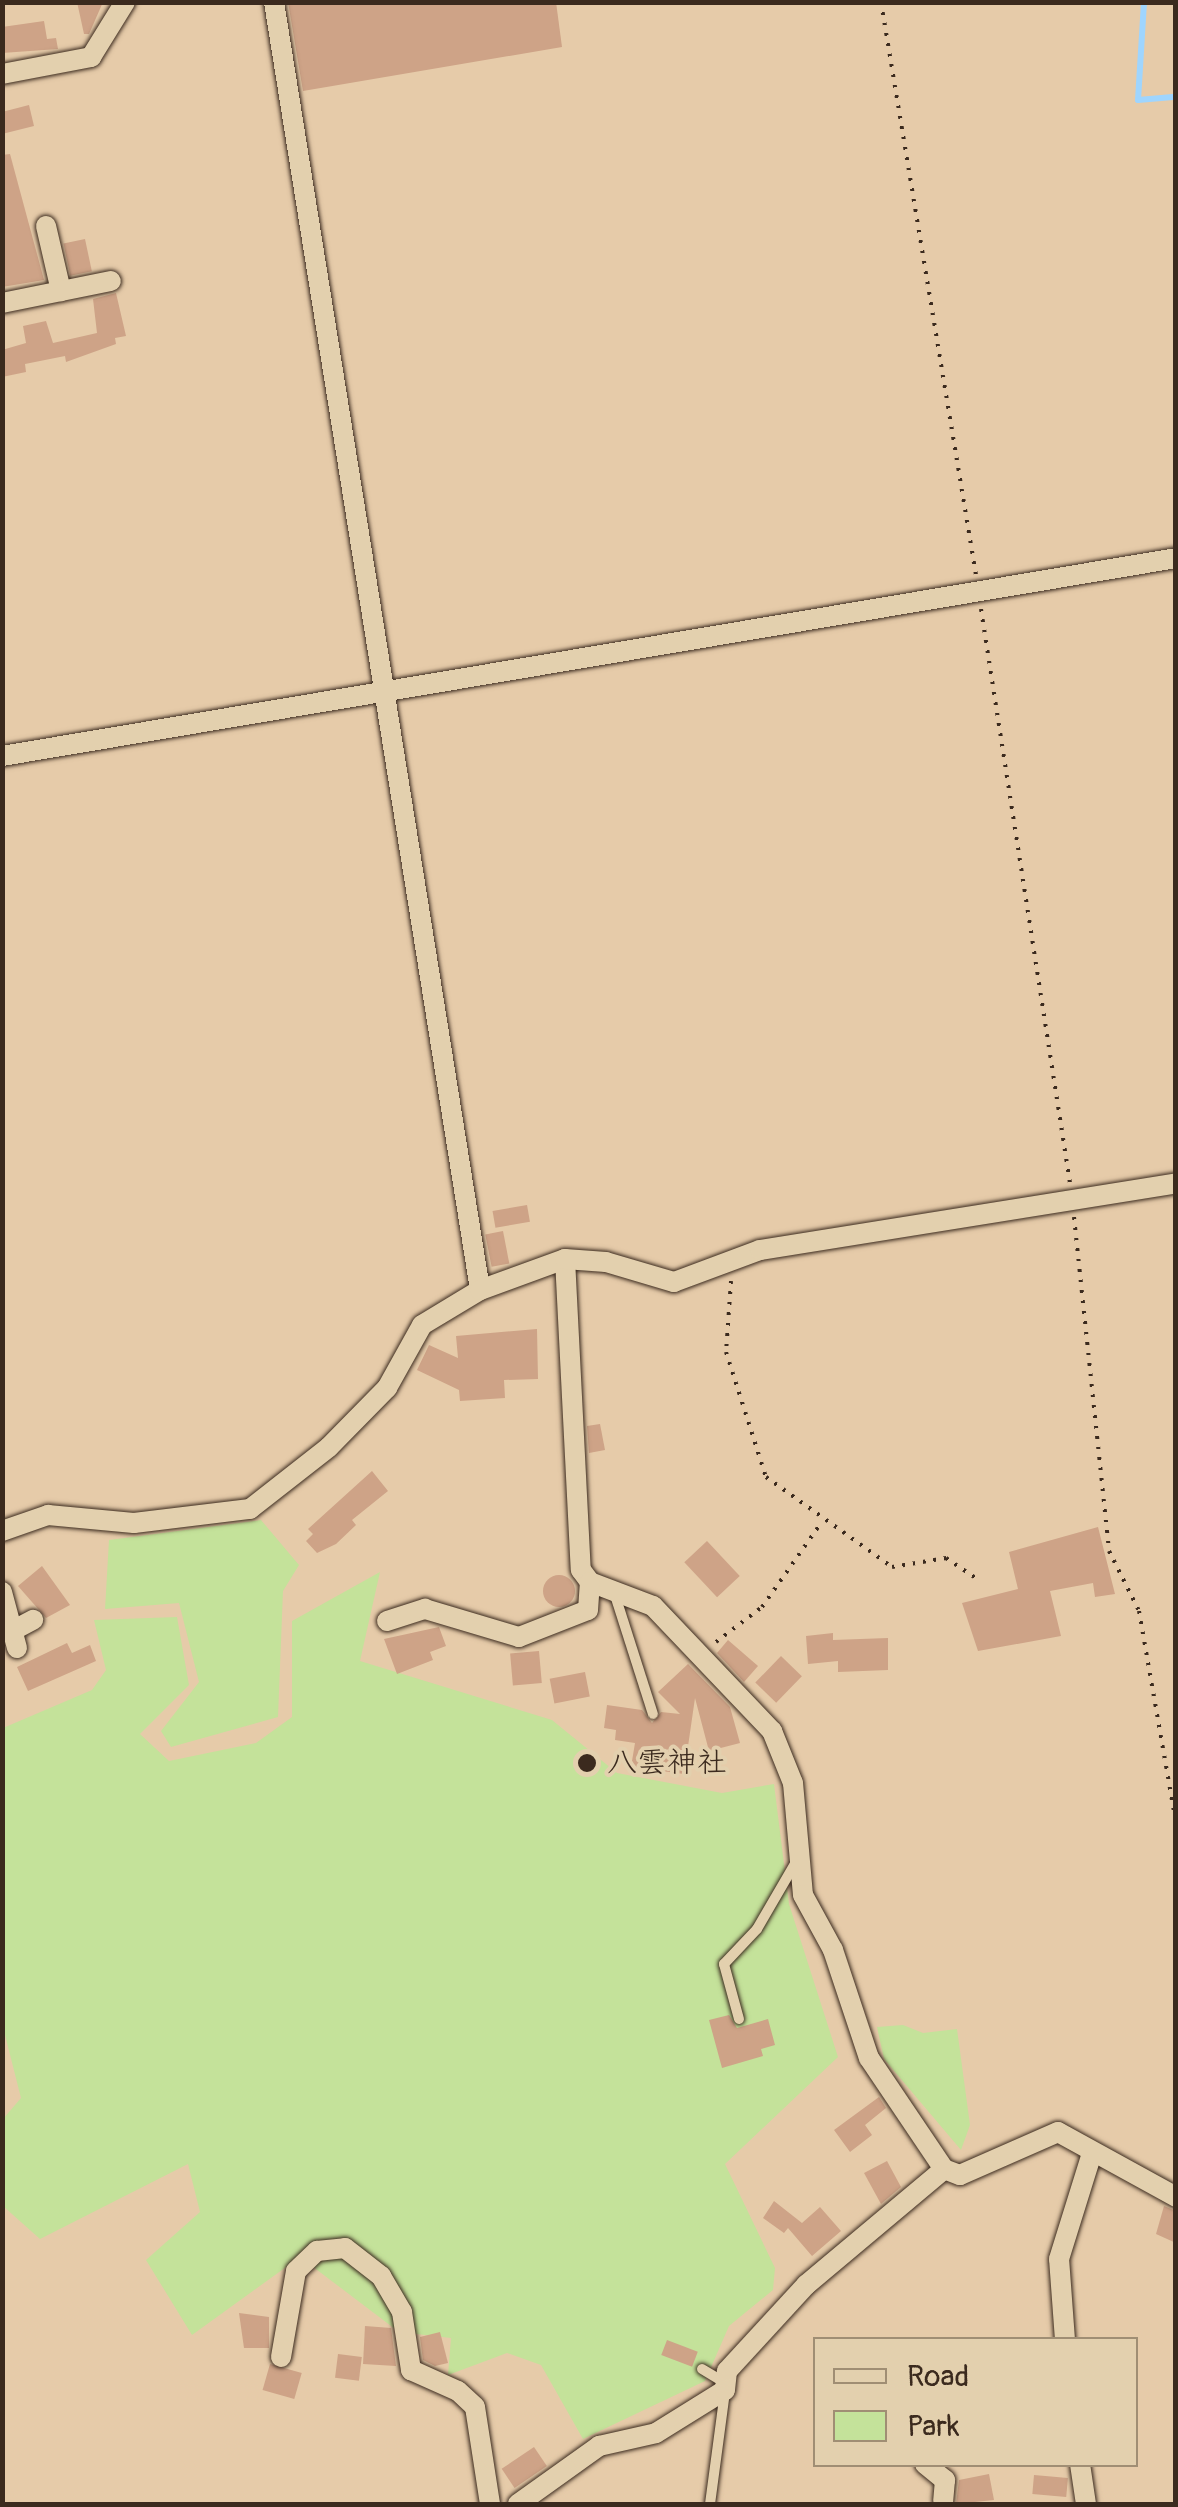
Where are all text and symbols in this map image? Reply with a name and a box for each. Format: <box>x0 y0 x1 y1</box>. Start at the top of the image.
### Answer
place label: 八雲神社 <box>607 1745 727 1781</box>
marker: 八雲神社 <box>576 1752 598 1774</box>
legend <box>813 2337 1138 2467</box>
text: Road <box>907 2358 969 2395</box>
text: Park <box>907 2408 960 2445</box>

